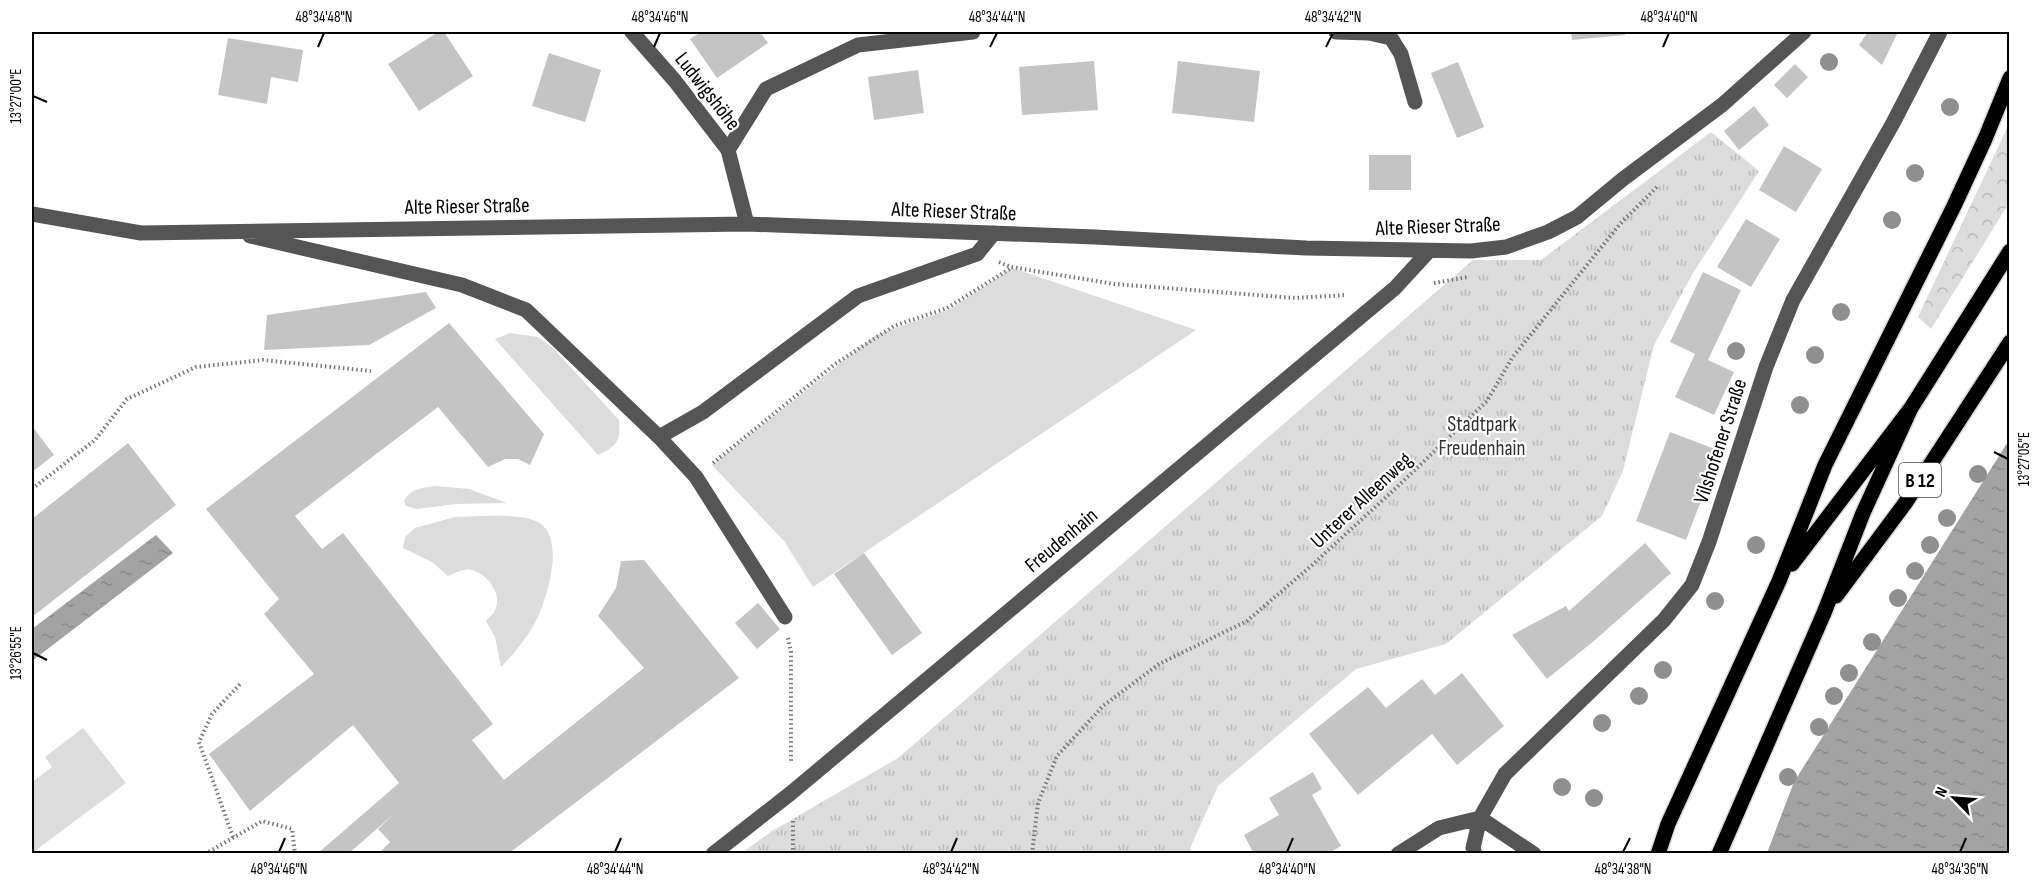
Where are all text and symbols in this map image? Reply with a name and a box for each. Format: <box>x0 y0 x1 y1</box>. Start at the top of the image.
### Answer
text: 48°34'48"N <box>296 8 352 27</box>
text: 48°34'46"N <box>632 8 688 27</box>
text: 48°34'44"N <box>969 8 1025 27</box>
text: 48°34'42"N <box>1305 8 1361 27</box>
text: 48°34'40"N <box>1640 8 1698 27</box>
street label: Ludwigshöhe <box>669 47 746 135</box>
text: 13°27'00"E <box>7 69 26 123</box>
street label: Alte Rieser Straße <box>403 193 530 220</box>
street label: Alte Rieser Straße <box>890 197 1017 226</box>
street label: Alte Rieser Straße <box>1374 212 1501 241</box>
street label: Vilshofener Straße <box>1689 376 1752 507</box>
park label: Stadtpark Freudenhain <box>1438 412 1526 461</box>
text: 13°27'05"E <box>2015 432 2034 486</box>
street label: Unterer Alleenweg <box>1306 447 1417 554</box>
road number: B 12 <box>1899 463 1941 497</box>
street label: Freudenhain <box>1020 503 1103 578</box>
text: 13°26'55"E <box>7 626 26 680</box>
north arrow <box>1924 768 1984 828</box>
text: N <box>1931 784 1952 800</box>
text: 48°34'46"N <box>251 860 307 879</box>
text: 48°34'44"N <box>587 860 643 879</box>
text: 48°34'42"N <box>923 860 979 879</box>
text: 48°34'40"N <box>1258 860 1316 879</box>
text: 48°34'38"N <box>1595 860 1651 879</box>
text: 48°34'36"N <box>1932 860 1988 879</box>

